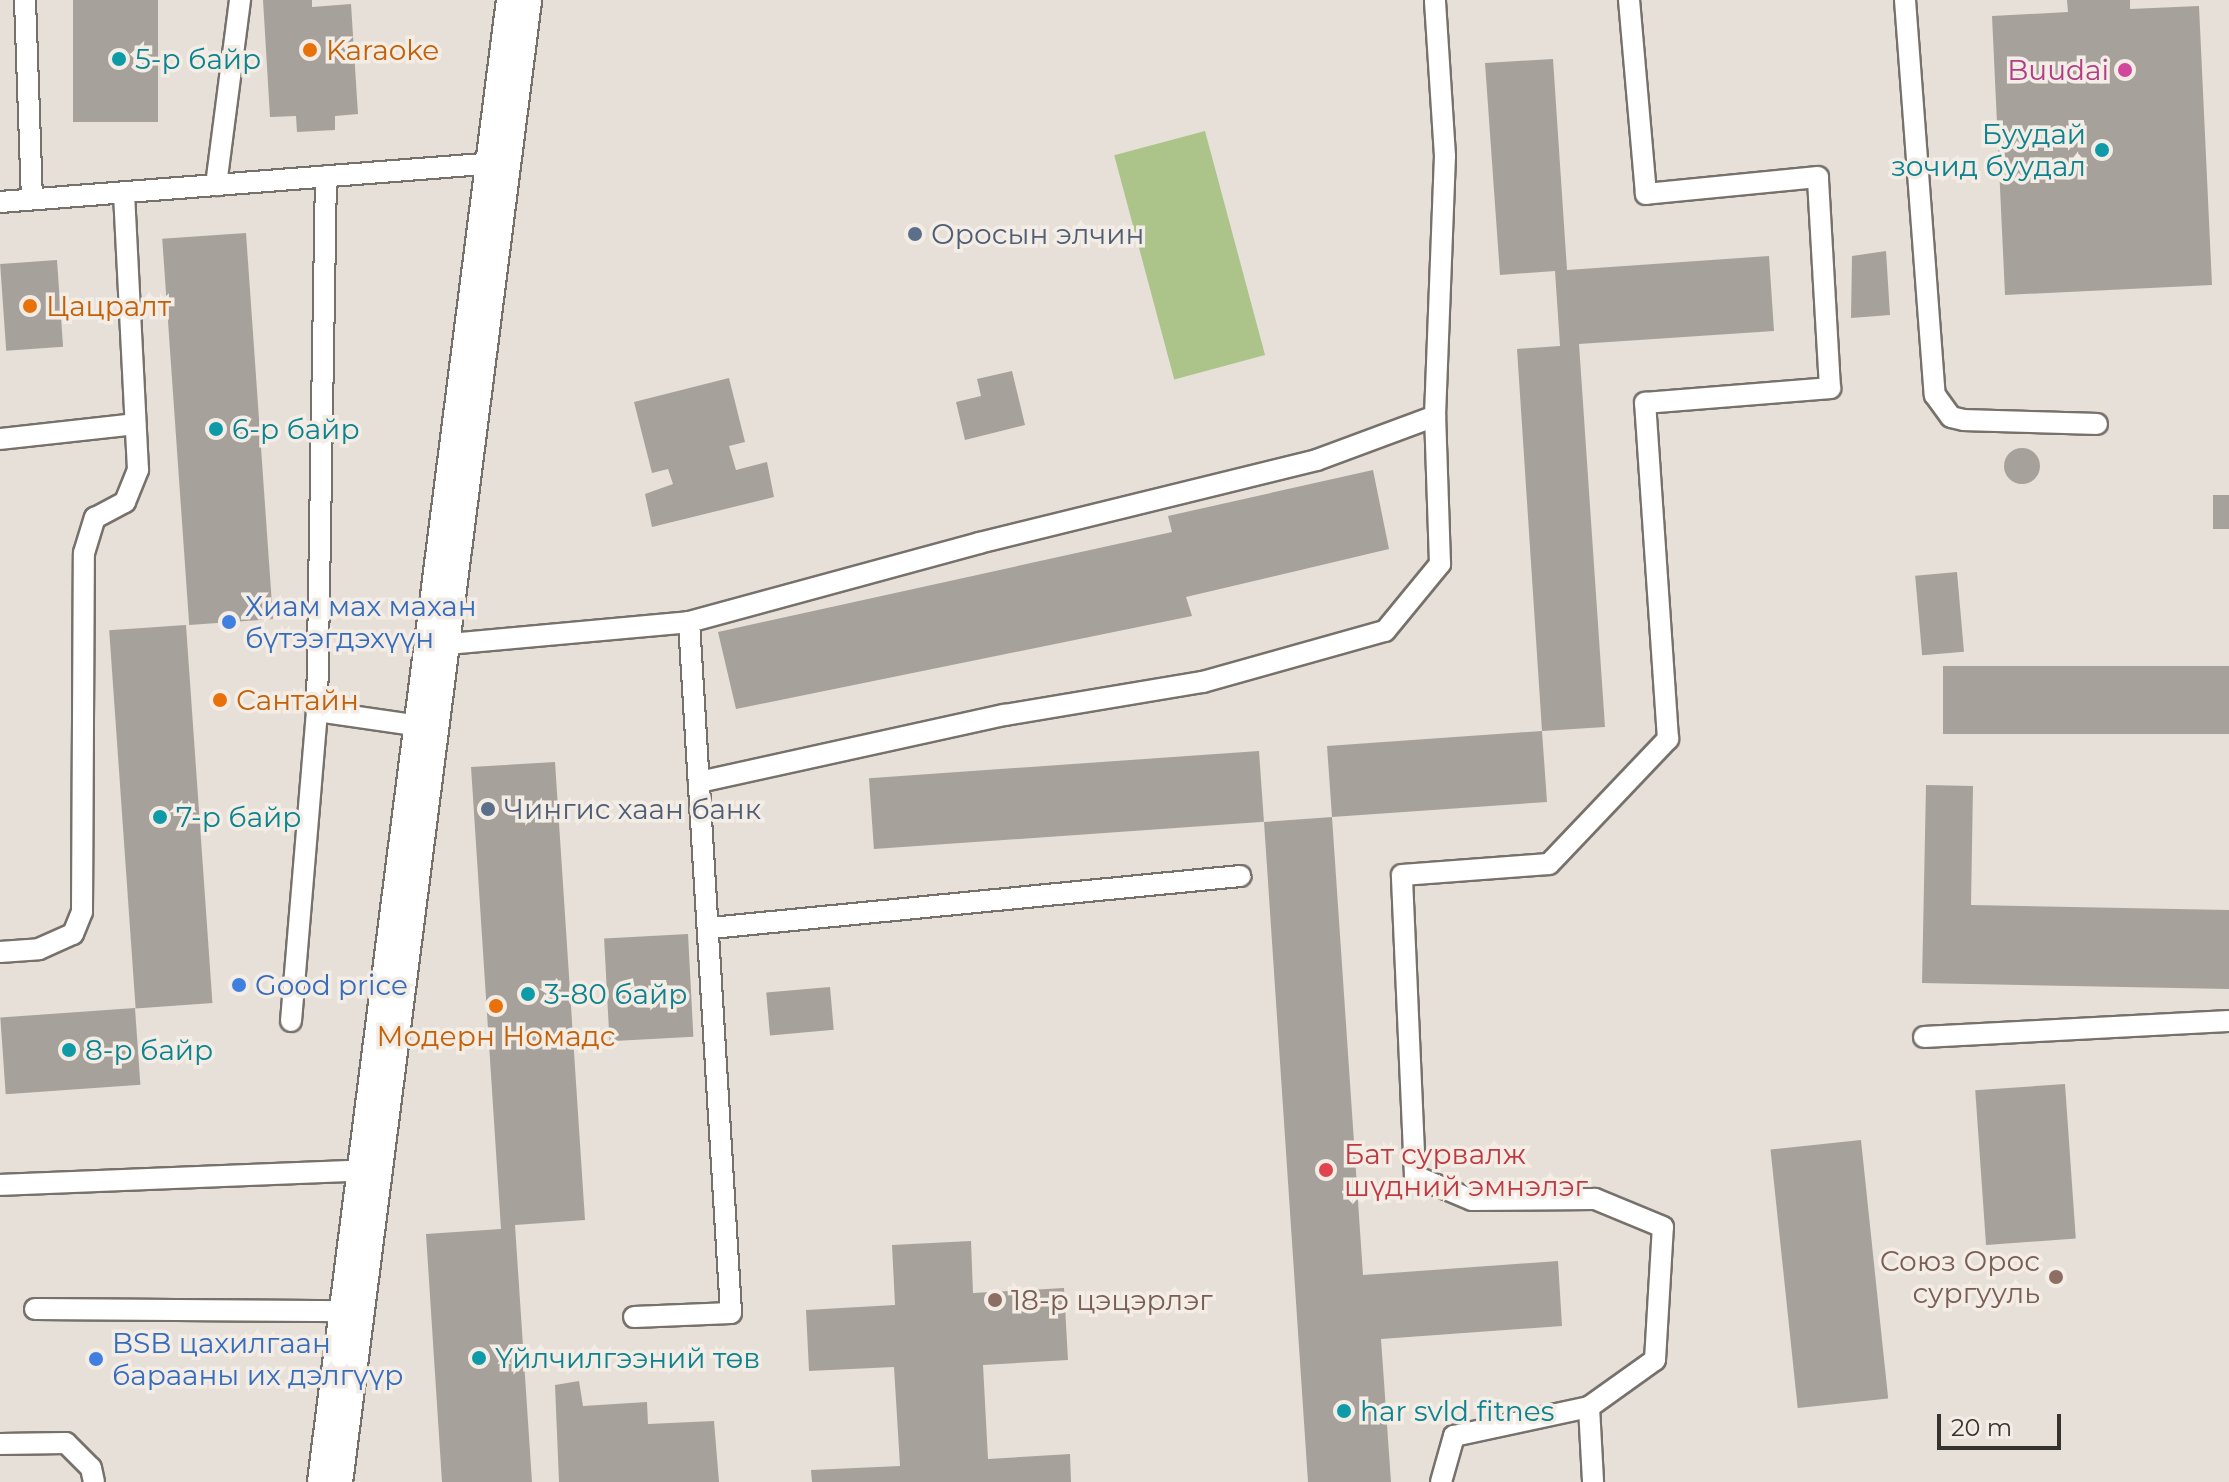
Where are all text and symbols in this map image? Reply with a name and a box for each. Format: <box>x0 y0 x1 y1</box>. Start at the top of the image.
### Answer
place label: Karaoke <box>326 33 439 67</box>
marker: Karaoke <box>301 41 319 59</box>
place label: 5-р байр <box>135 42 261 76</box>
marker: 5-р байр <box>110 50 128 68</box>
place label: Buudai <box>2007 53 2109 87</box>
marker: Buudai <box>2116 61 2134 79</box>
place label: Буудай зочид буудал <box>1891 117 2086 183</box>
marker: Буудай зочид буудал <box>2093 141 2111 159</box>
place label: Оросын элчин <box>931 217 1144 251</box>
marker: Оросын элчин <box>906 225 924 243</box>
place label: Цацралт <box>46 289 171 323</box>
marker: Цацралт <box>21 297 39 315</box>
place label: 6-р байр <box>232 412 360 446</box>
marker: 6-р байр <box>207 420 225 438</box>
place label: Хиам мах махан бүтээгдэхүүн <box>245 589 477 655</box>
marker: Хиам мах махан бүтээгдэхүүн <box>220 613 238 631</box>
place label: Сантайн <box>236 683 359 717</box>
marker: Сантайн <box>211 691 229 709</box>
place label: Чингис хаан банк <box>504 792 761 826</box>
place label: 7-р байр <box>176 800 301 834</box>
marker: Чингис хаан банк <box>479 800 497 818</box>
marker: 7-р байр <box>151 808 169 826</box>
place label: Good price <box>255 968 408 1002</box>
marker: Good price <box>230 976 248 994</box>
place label: 3-80 байр <box>544 977 687 1011</box>
marker: 3-80 байр <box>519 985 537 1003</box>
marker: Модерн Номадс <box>487 997 505 1015</box>
place label: Модерн Номадс <box>377 1019 615 1053</box>
place label: 8-р байр <box>85 1033 213 1067</box>
marker: 8-р байр <box>60 1041 78 1059</box>
place label: Бат сурвалж шүдний эмнэлэг <box>1344 1137 1588 1203</box>
marker: Бат сурвалж шүдний эмнэлэг <box>1315 1159 1337 1181</box>
place label: Союз Орос сургууль <box>1880 1244 2040 1310</box>
marker: Союз Орос сургууль <box>2047 1268 2065 1286</box>
place label: 18-р цэцэрлэг <box>1011 1283 1213 1317</box>
marker: 18-р цэцэрлэг <box>986 1291 1004 1309</box>
place label: BSB цахилгаан барааны их дэлгүүр <box>112 1326 403 1392</box>
place label: Үйлчилгээний төв <box>495 1341 760 1375</box>
marker: Үйлчилгээний төв <box>470 1349 488 1367</box>
marker: BSB цахилгаан барааны их дэлгүүр <box>87 1350 105 1368</box>
place label: har svld fitnes <box>1360 1394 1554 1428</box>
scale bar <box>1941 1398 2065 1448</box>
marker: har svld fitnes <box>1335 1402 1353 1420</box>
text: 20 m <box>1951 1413 2012 1442</box>

